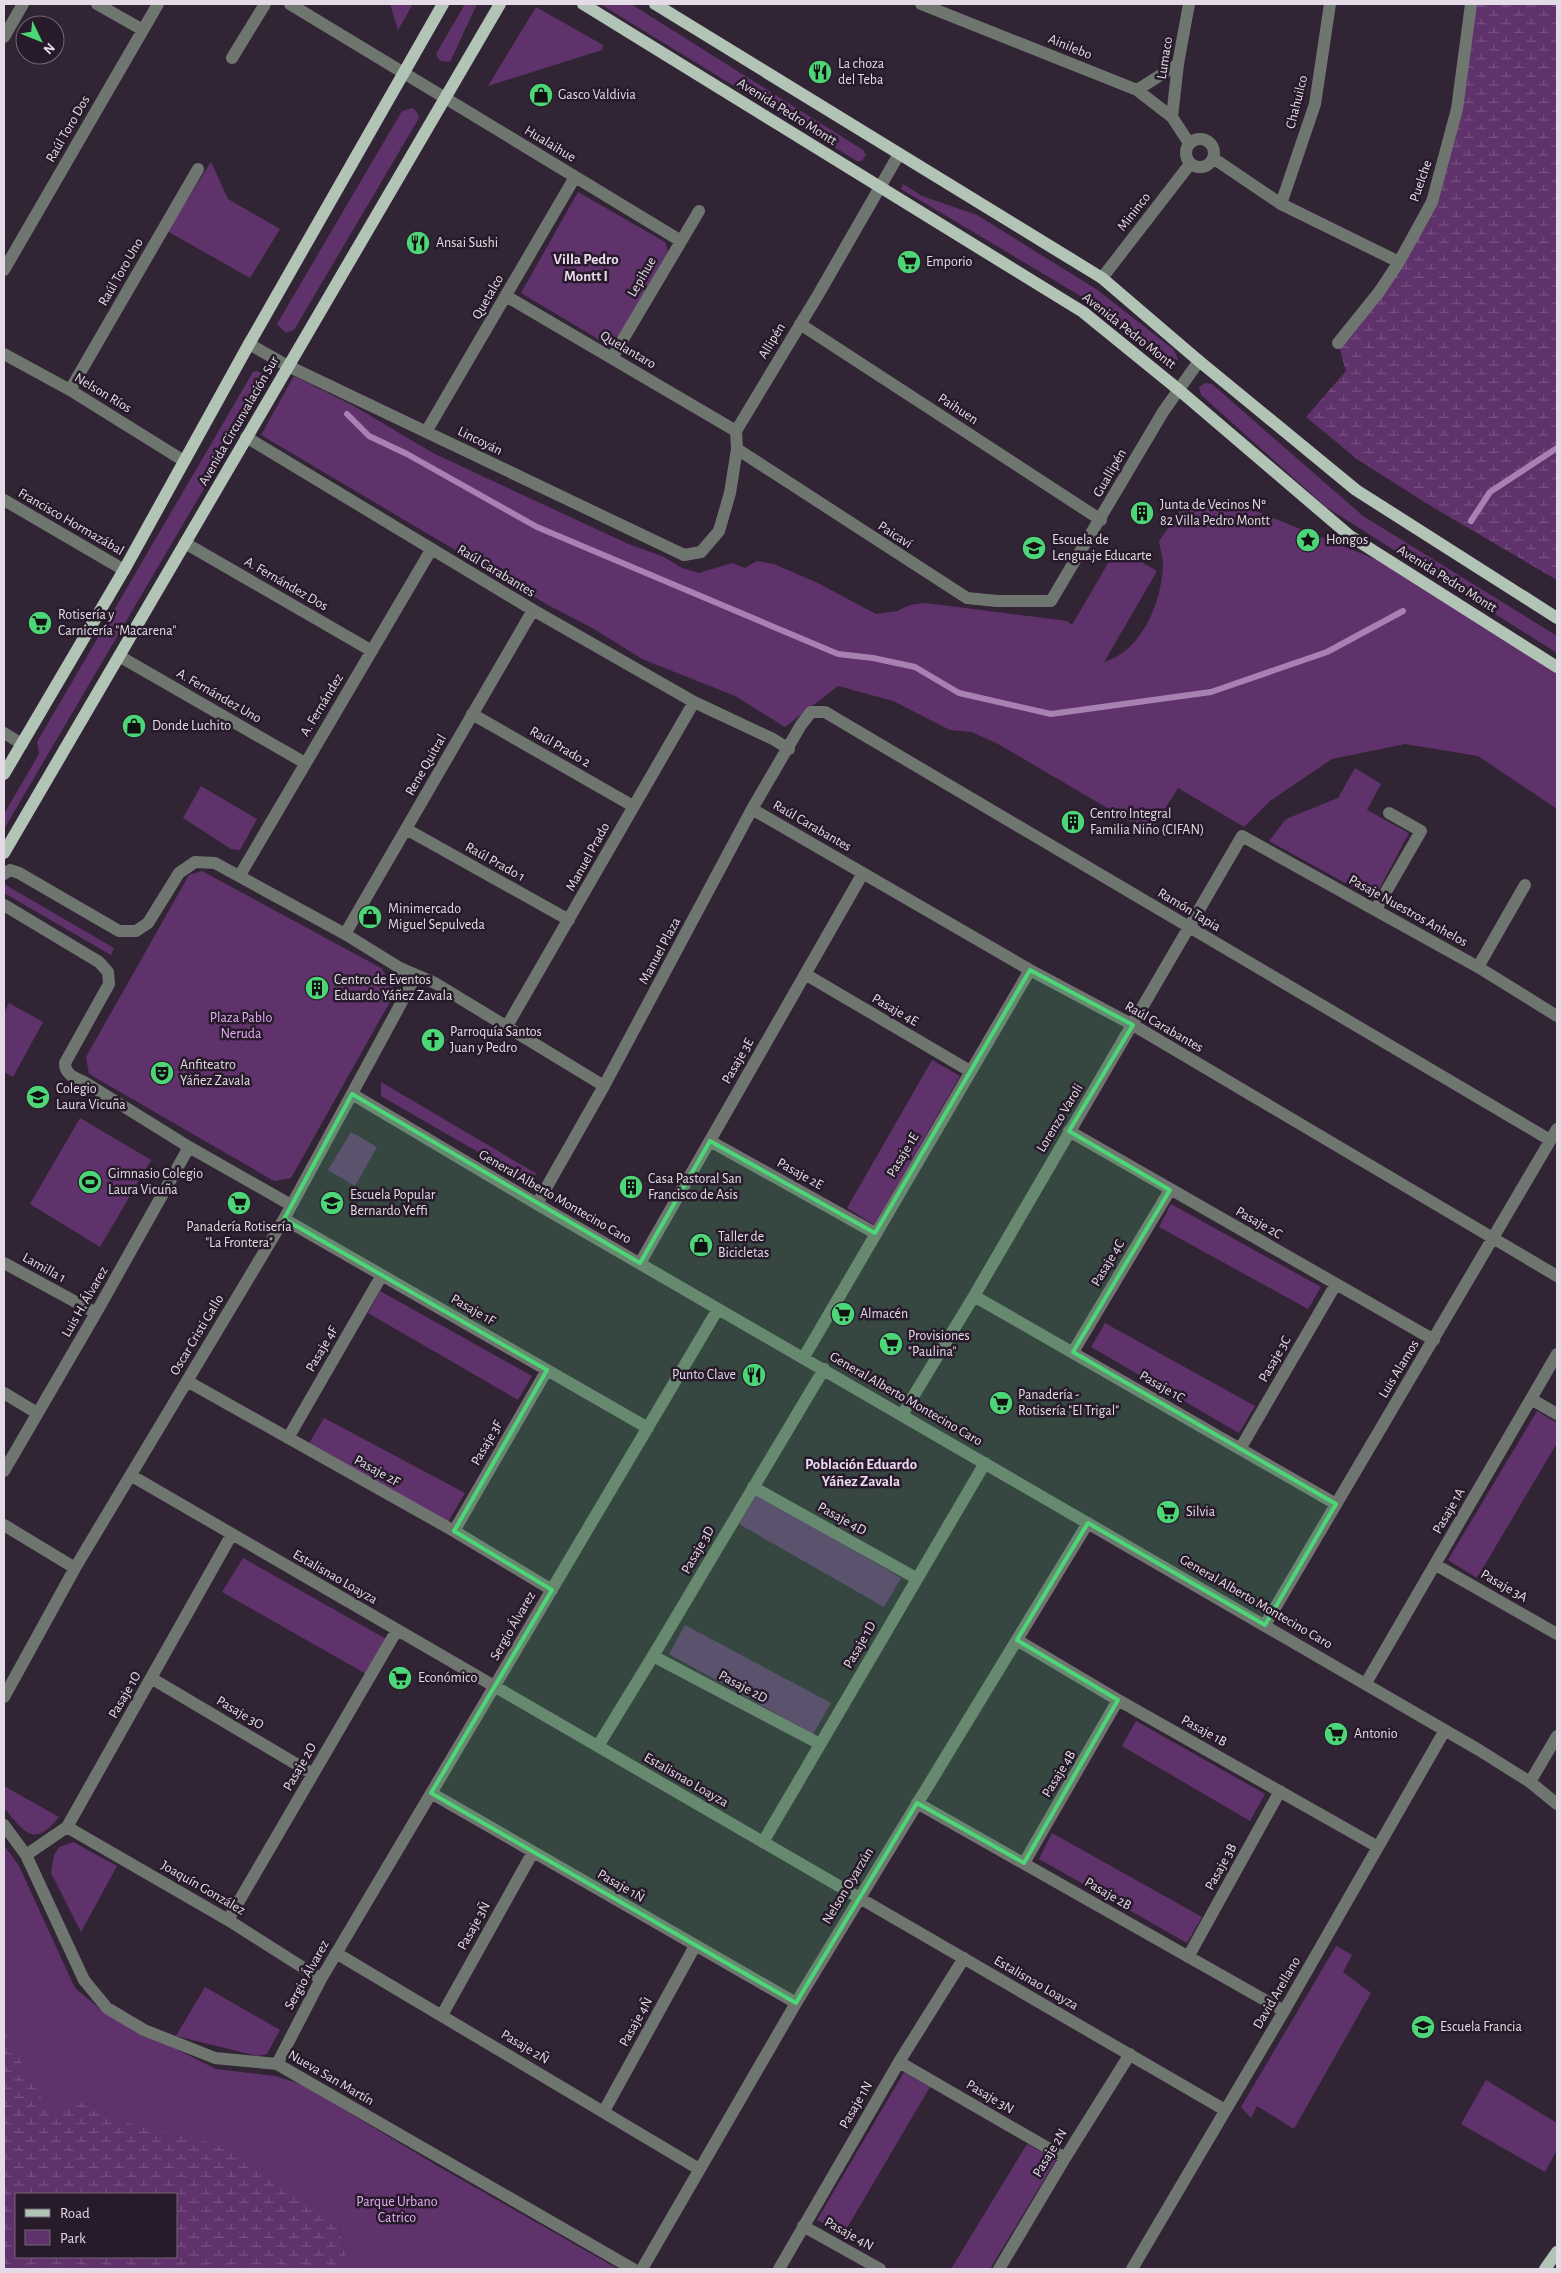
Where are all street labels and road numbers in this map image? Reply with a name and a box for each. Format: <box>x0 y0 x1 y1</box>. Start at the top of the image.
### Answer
street label: Ainilebo <box>1046 32 1094 62</box>
street label: Lumaco <box>1155 36 1175 80</box>
street label: Chahuilco <box>1284 74 1310 130</box>
street label: Avenida Pedro Montt <box>735 76 840 149</box>
street label: Raúl Toro Dos <box>43 93 93 165</box>
street label: Hualaihue <box>522 123 578 165</box>
street label: Puelche <box>1407 158 1435 204</box>
street label: Mininco <box>1115 190 1153 234</box>
street label: Raúl Toro Uno <box>96 236 146 308</box>
street label: Lepihue <box>625 255 659 299</box>
street label: Quetalco <box>470 272 506 322</box>
street label: Avenida Pedro Montt <box>1080 290 1179 372</box>
street label: Allipén <box>756 321 788 361</box>
street label: Quelantaro <box>598 329 658 372</box>
street label: Avenida Circunvalación Sur <box>196 354 282 488</box>
street label: Nelson Ríos <box>72 371 134 415</box>
street label: Paihuen <box>935 391 981 427</box>
street label: Lincoyán <box>455 424 505 458</box>
street label: Guallipén <box>1091 447 1129 499</box>
street label: Francisco Hormazábal <box>16 486 126 558</box>
street label: Paicaví <box>875 519 915 551</box>
street label: Raúl Carabantes <box>455 542 537 600</box>
street label: Avenida Pedro Montt <box>1395 543 1500 616</box>
street label: A. Fernández Dos <box>242 554 330 614</box>
street label: A. Fernández Uno <box>174 666 264 726</box>
street label: A. Fernández <box>298 671 346 739</box>
street label: Raúl Prado 2 <box>527 724 593 770</box>
street label: Rene Quitral <box>403 732 449 798</box>
street label: Raúl Carabantes <box>770 798 854 854</box>
street label: Manuel Prado <box>563 820 613 894</box>
street label: Raúl Prado 1 <box>463 840 527 884</box>
street label: Pasaje Nuestros Anhelos <box>1346 873 1470 949</box>
street label: Ramón Tapia <box>1155 886 1223 934</box>
street label: Manuel Plaza <box>637 915 684 987</box>
street label: Pasaje 4E <box>869 991 921 1029</box>
street label: Raúl Carabantes <box>1122 999 1206 1055</box>
street label: Pasaje 3E <box>719 1036 757 1086</box>
street label: Lorenzo Varoli <box>1034 1081 1086 1155</box>
street label: Pasaje 1E <box>884 1130 922 1180</box>
street label: General Alberto Montecino Caro <box>476 1148 634 1247</box>
street label: Pasaje 2E <box>774 1156 826 1193</box>
street label: Pasaje 2C <box>1233 1204 1285 1242</box>
street label: Pasaje 4C <box>1089 1237 1127 1289</box>
street label: Lamilla 1 <box>20 1250 68 1286</box>
street label: Luis H. Álvarez <box>57 1263 111 1340</box>
street label: Oscar Cristi Gallo <box>167 1292 227 1378</box>
street label: Pasaje 1F <box>449 1292 498 1329</box>
street label: Pasaje 4F <box>303 1323 341 1374</box>
street label: Pasaje 3C <box>1256 1334 1294 1384</box>
street label: Luis Alamos <box>1376 1338 1422 1400</box>
street label: General Alberto Montecino Caro <box>827 1350 985 1449</box>
street label: Pasaje 1C <box>1137 1369 1187 1405</box>
street label: Pasaje 3F <box>469 1417 506 1468</box>
street label: Pasaje 2F <box>352 1453 403 1490</box>
street label: Pasaje 1A <box>1430 1486 1468 1536</box>
street label: Pasaje 4D <box>815 1500 869 1538</box>
street label: Pasaje 3D <box>679 1524 717 1576</box>
street label: Estalisnao Loayza <box>290 1547 380 1607</box>
street label: General Alberto Montecino Caro <box>1177 1553 1335 1652</box>
street label: Pasaje 3A <box>1478 1567 1530 1605</box>
street label: Sergio Álvarez <box>485 1587 538 1663</box>
street label: Pasaje 1D <box>841 1619 879 1671</box>
street label: Pasaje 2D <box>716 1668 770 1706</box>
street label: Pasaje 1O <box>106 1669 144 1721</box>
street label: Pasaje 3O <box>214 1694 266 1732</box>
street label: Pasaje 1B <box>1179 1713 1229 1749</box>
street label: Pasaje 2O <box>281 1741 319 1793</box>
street label: Pasaje 4B <box>1040 1748 1078 1800</box>
street label: Estalisnao Loayza <box>641 1750 731 1810</box>
street label: Pasaje 3B <box>1203 1841 1239 1893</box>
street label: Nelson Oyarzún <box>820 1845 876 1927</box>
street label: Joaquín González <box>159 1858 248 1918</box>
street label: Pasaje 1Ñ <box>595 1865 648 1905</box>
street label: Pasaje 2B <box>1082 1875 1134 1913</box>
street label: Pasaje 3Ñ <box>453 1899 493 1953</box>
street label: Sergio Álvarez <box>280 1936 332 2012</box>
street label: Estalisnao Loayza <box>991 1953 1081 2013</box>
street label: David Arellano <box>1251 1955 1303 2031</box>
street label: Pasaje 4Ñ <box>615 1994 655 2049</box>
street label: Pasaje 2Ñ <box>498 2026 553 2067</box>
street label: Nueva San Martín <box>286 2048 376 2108</box>
street label: Pasaje 3N <box>964 2077 1016 2117</box>
street label: Pasaje 1N <box>837 2079 875 2131</box>
street label: Pasaje 2N <box>1030 2126 1070 2180</box>
street label: Pasaje 4N <box>822 2215 876 2253</box>

